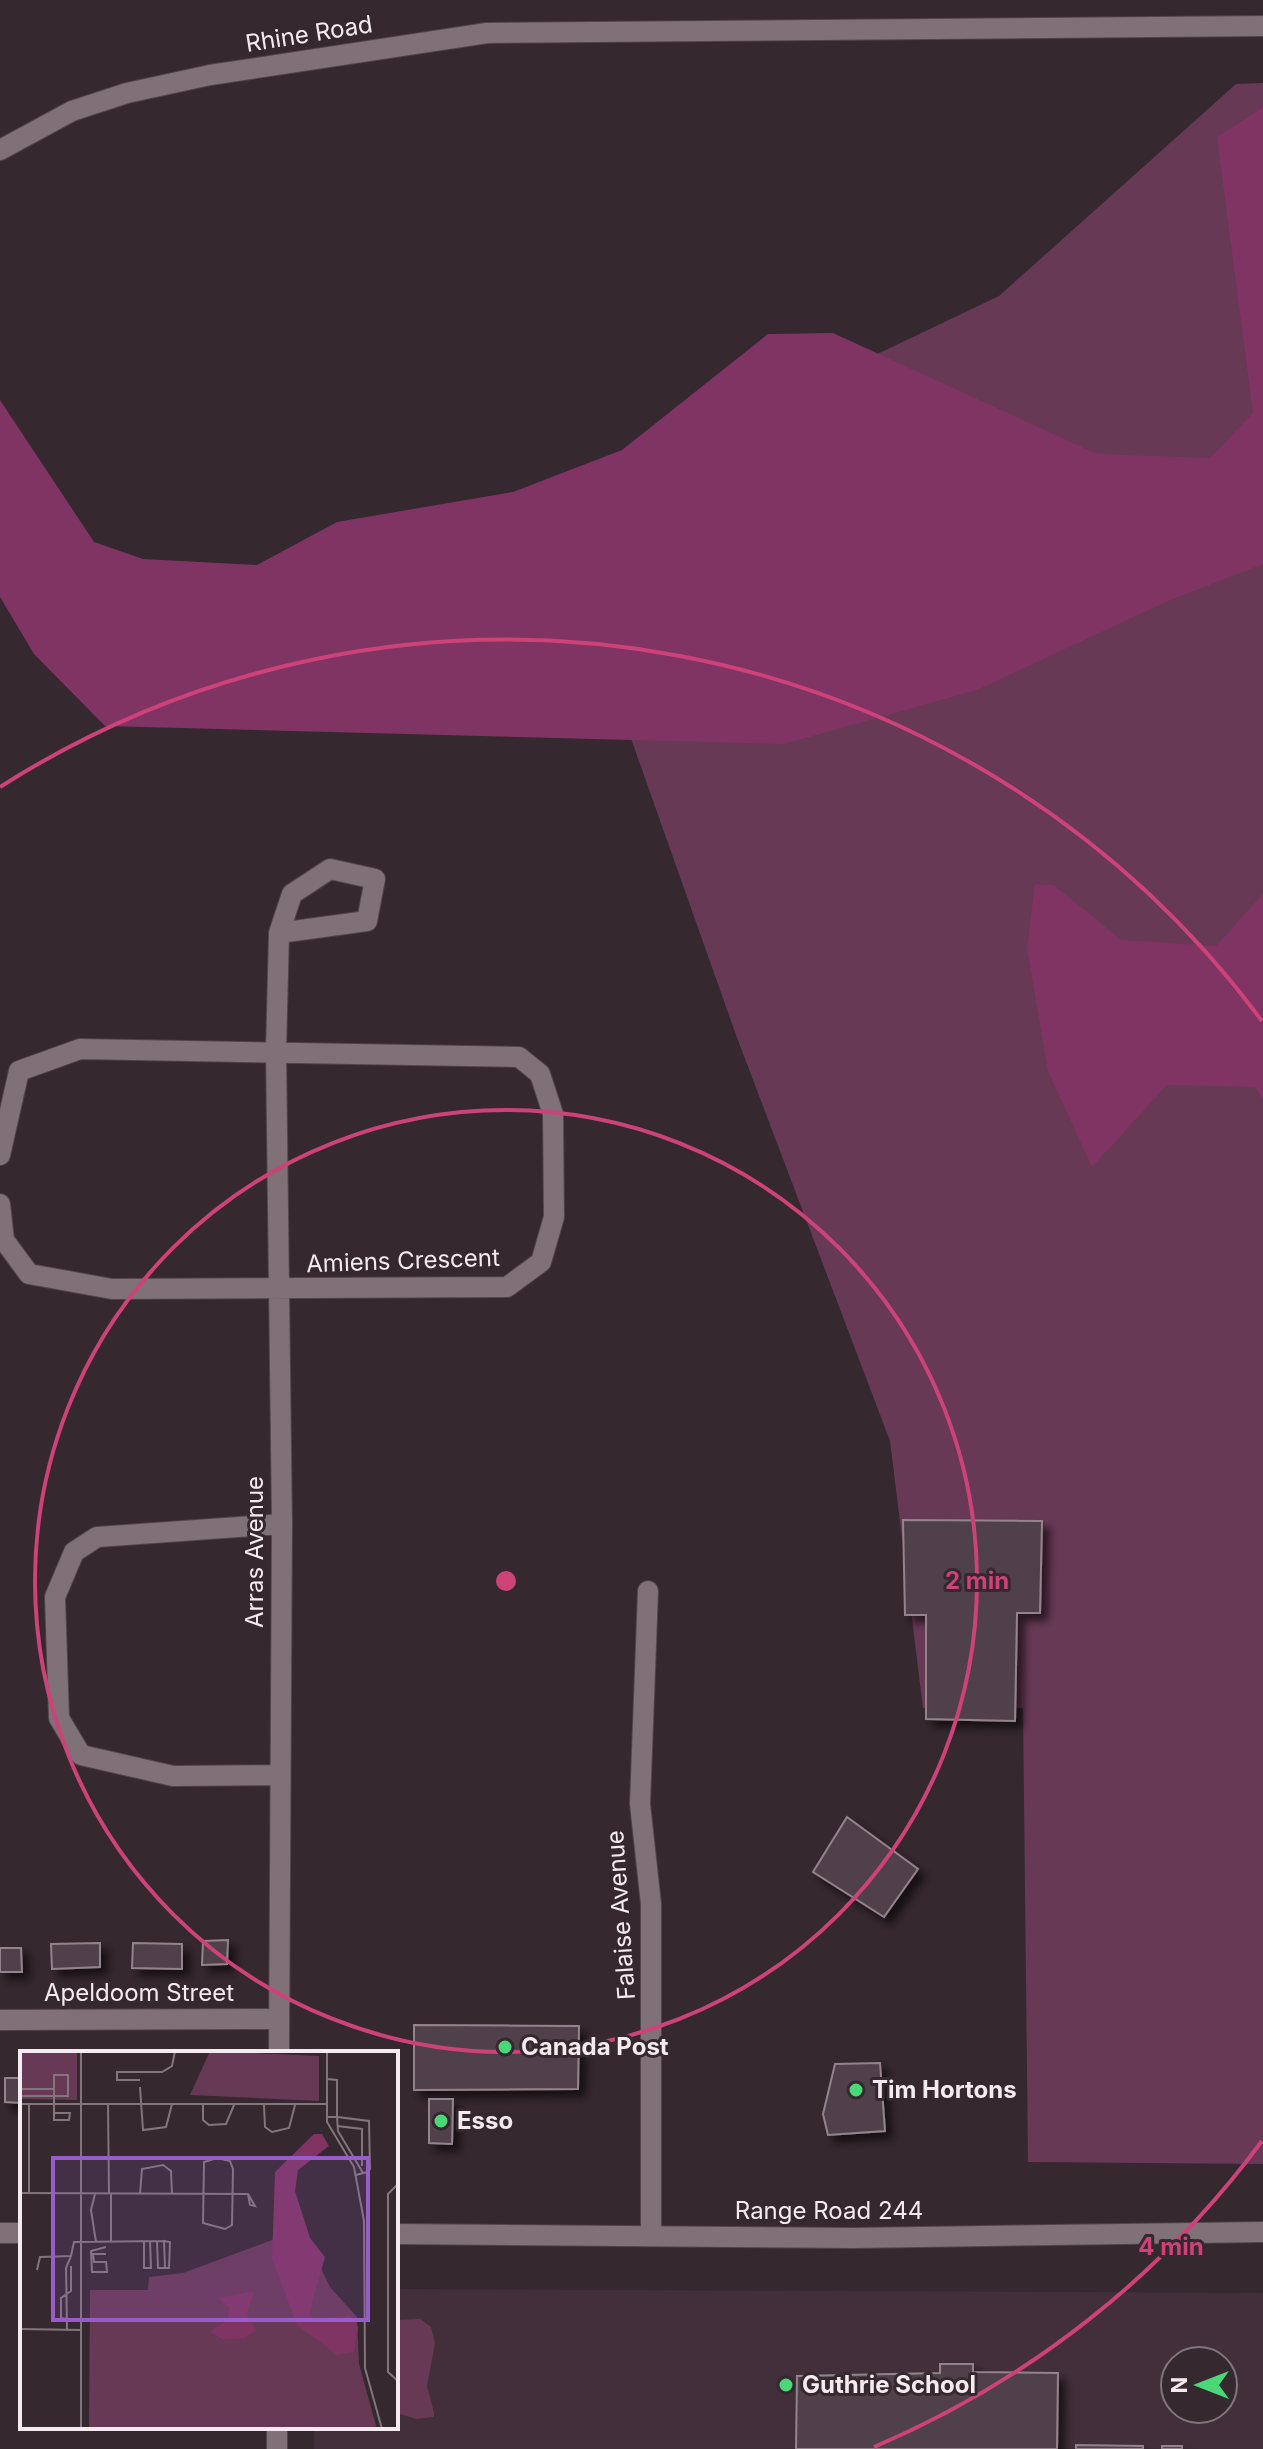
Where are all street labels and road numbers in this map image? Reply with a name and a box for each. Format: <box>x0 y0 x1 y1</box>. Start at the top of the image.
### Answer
street label: Rhine Road <box>243 9 375 58</box>
street label: Amiens Crescent <box>306 1243 500 1278</box>
street label: Arras Avenue <box>240 1476 269 1628</box>
street label: Falaise Avenue <box>600 1829 641 2001</box>
street label: Apeldoom Street <box>44 1978 234 2007</box>
street label: Range Road 244 <box>735 2196 923 2225</box>

